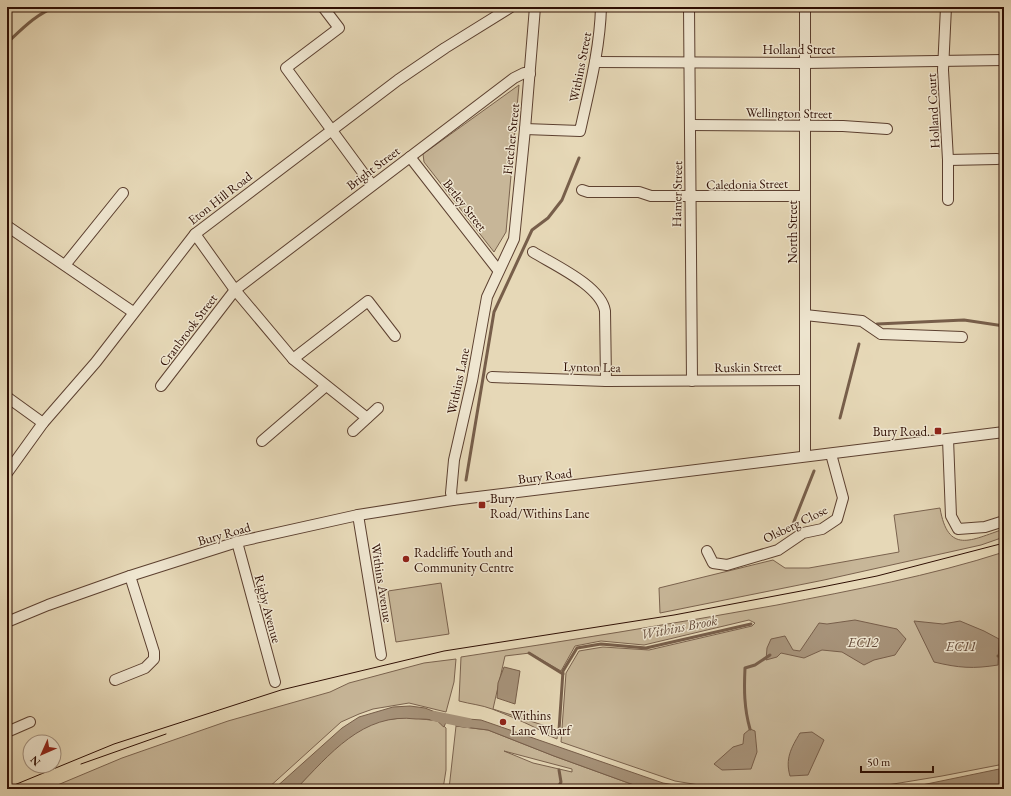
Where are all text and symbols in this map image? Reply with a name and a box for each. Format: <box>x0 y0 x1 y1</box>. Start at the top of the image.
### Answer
street label: Withins Street <box>565 31 595 103</box>
street label: Holland Street <box>763 41 835 58</box>
street label: Holland Court <box>923 73 943 149</box>
street label: Fletcher Street <box>499 103 523 175</box>
street label: Wellington Street <box>746 104 832 122</box>
street label: Bright Street <box>343 142 403 194</box>
street label: Hamer Street <box>668 161 686 227</box>
street label: Eton Hill Road <box>184 167 256 228</box>
street label: Betley Street <box>439 175 491 235</box>
street label: Caledonia Street <box>706 175 788 193</box>
street label: North Street <box>784 200 801 264</box>
street label: Cranbrook Street <box>155 290 221 370</box>
street label: Withins Lane <box>443 346 473 416</box>
street label: Lynton Lea <box>563 358 622 376</box>
street label: Ruskin Street <box>714 358 782 376</box>
place label: Bury Road. <box>873 423 930 440</box>
marker: Bury Road. <box>933 426 943 436</box>
street label: Bury Road <box>517 464 573 488</box>
place label: Bury Road/Withins Lane <box>490 490 590 522</box>
marker: Bury Road/Withins Lane <box>477 500 487 510</box>
street label: Olsberg Close <box>760 501 830 547</box>
street label: Bury Road <box>196 518 253 550</box>
street label: Withins Avenue <box>367 542 397 624</box>
place label: Radcliffe Youth and Community Centre <box>414 544 514 576</box>
marker: Radcliffe Youth and Community Centre <box>401 554 411 564</box>
street label: Rigby Avenue <box>251 573 285 645</box>
water label: Withins Brook <box>639 611 719 643</box>
water label: EC12 <box>847 633 879 651</box>
water label: EC11 <box>945 637 976 655</box>
place label: Withins Lane Wharf <box>511 707 572 739</box>
marker: Withins Lane Wharf <box>498 717 508 727</box>
north arrow <box>22 734 62 774</box>
scale bar <box>861 748 933 774</box>
text: N <box>27 753 43 769</box>
text: 50 m <box>867 754 891 770</box>

